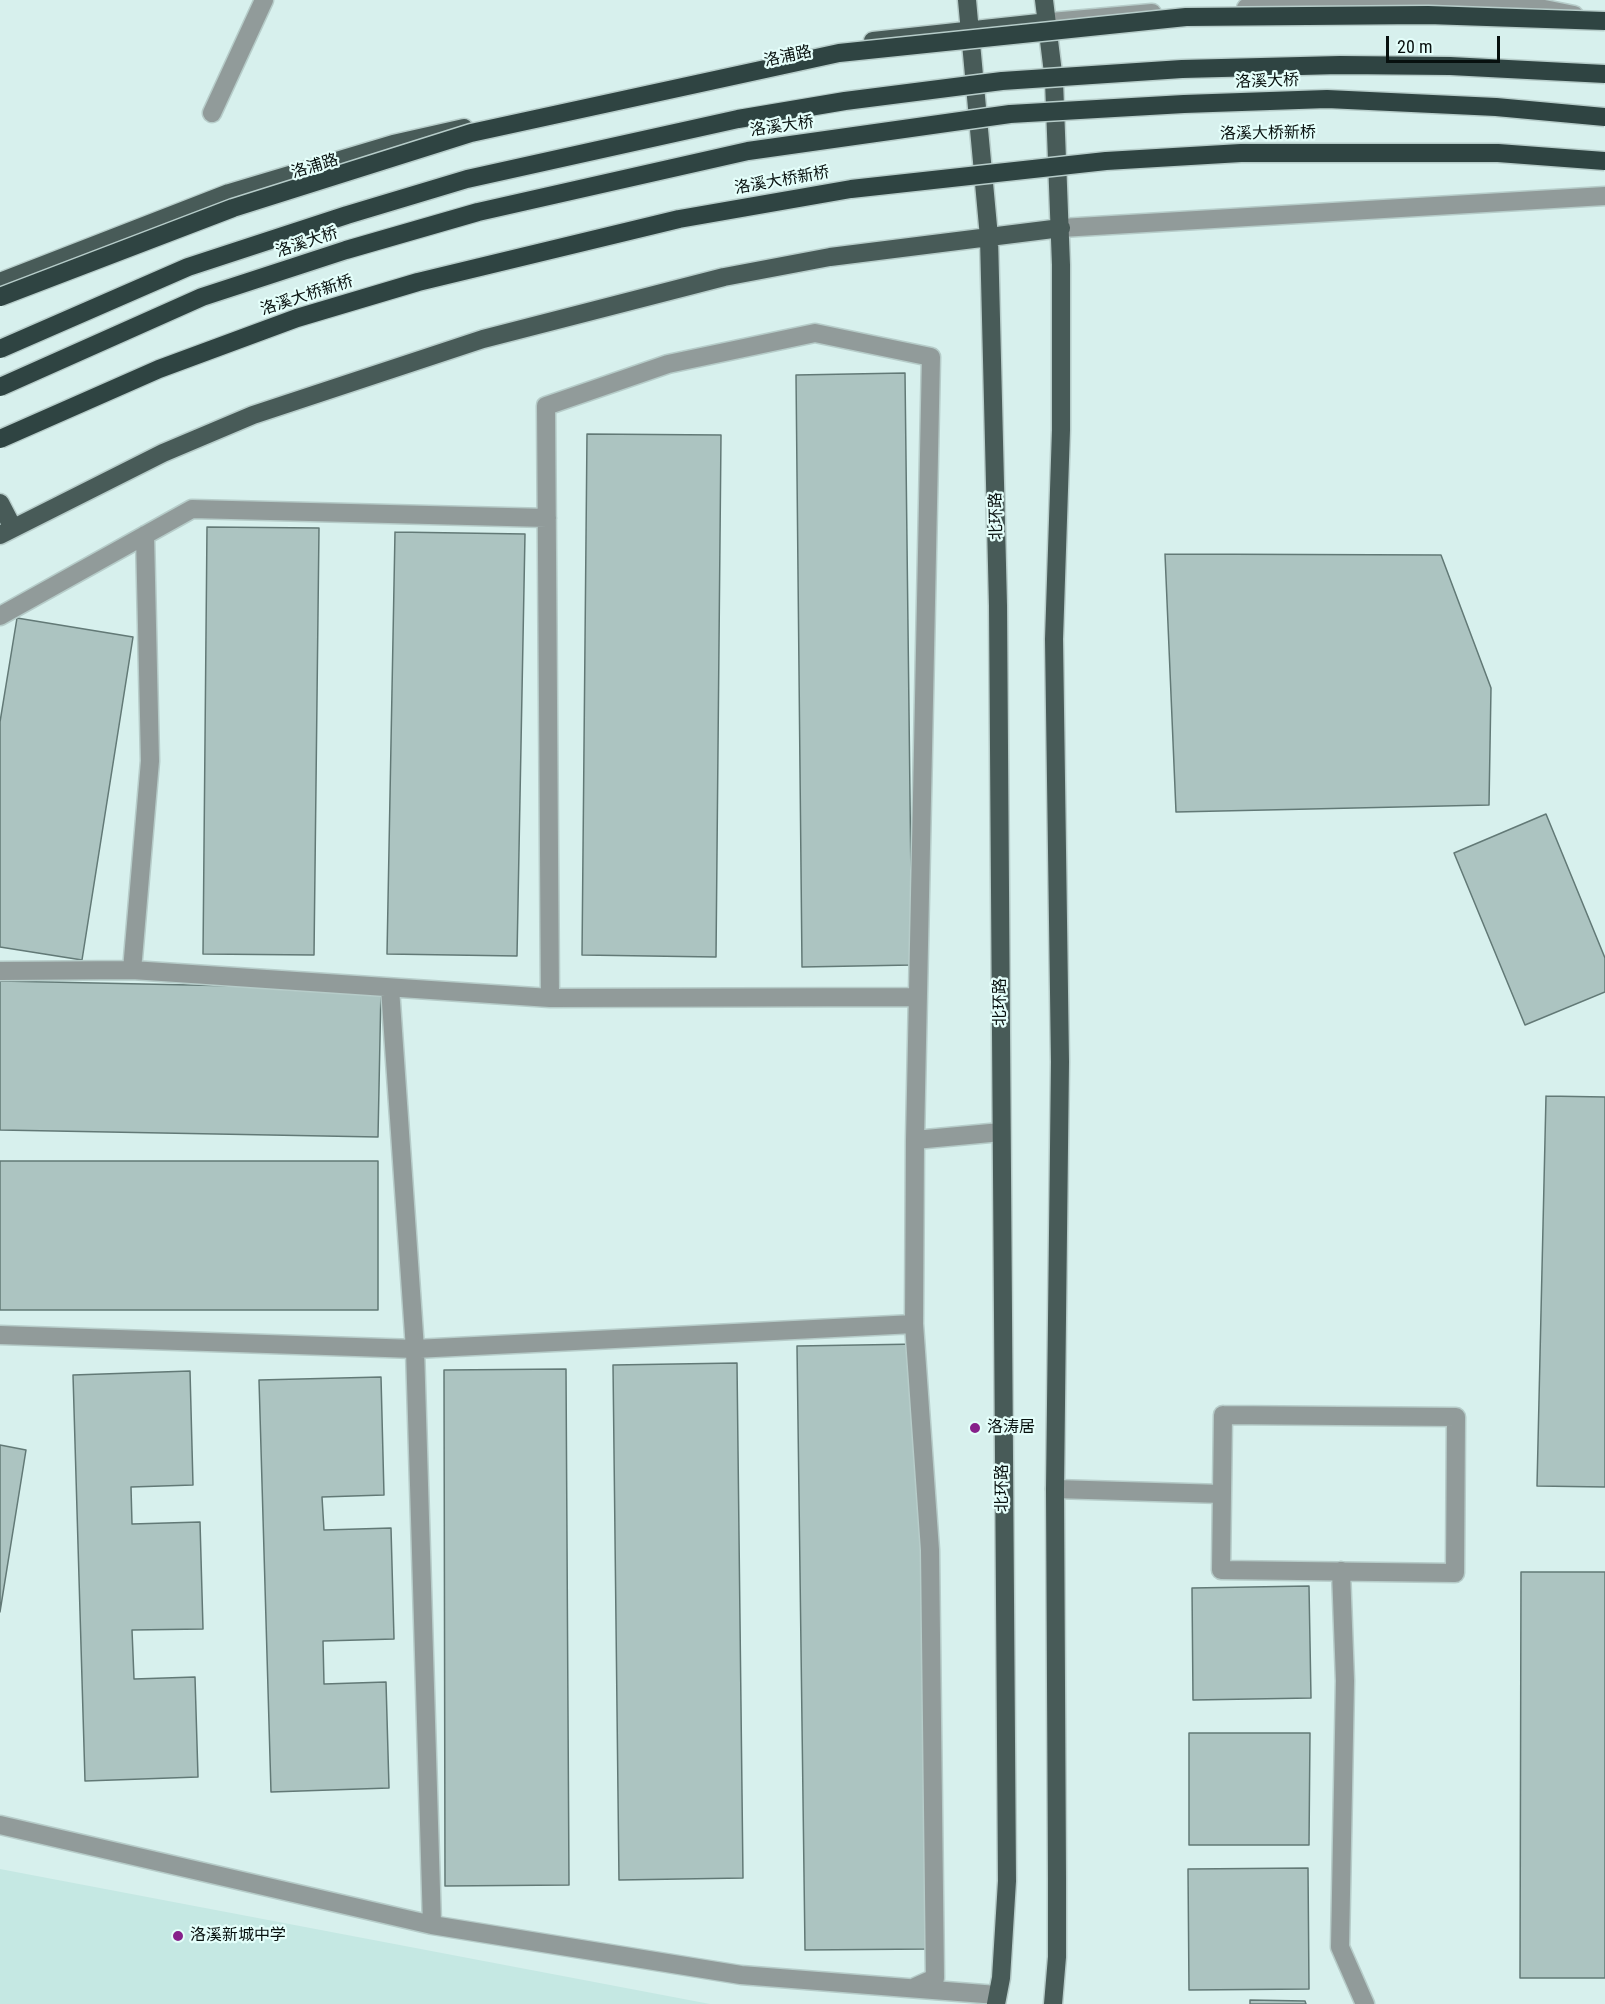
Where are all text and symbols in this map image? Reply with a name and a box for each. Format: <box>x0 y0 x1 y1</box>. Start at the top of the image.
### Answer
scale bar <box>1389 24 1503 62</box>
text: 20 m <box>1397 36 1432 57</box>
street label: 洛浦路 <box>763 43 813 71</box>
street label: 洛溪大桥 <box>1235 71 1299 93</box>
street label: 洛溪大桥 <box>749 113 815 141</box>
street label: 洛溪大桥新桥 <box>1220 124 1316 144</box>
street label: 洛浦路 <box>289 151 341 183</box>
street label: 洛溪大桥新桥 <box>733 163 831 199</box>
street label: 洛溪大桥 <box>274 224 340 262</box>
street label: 洛溪大桥新桥 <box>258 272 356 320</box>
street label: 北环路 <box>987 492 1007 540</box>
street label: 北环路 <box>991 978 1011 1026</box>
place label: 洛涛居 <box>987 1418 1035 1438</box>
marker: 洛涛居 <box>968 1421 982 1435</box>
street label: 北环路 <box>993 1464 1013 1512</box>
place label: 洛溪新城中学 <box>190 1926 286 1946</box>
marker: 洛溪新城中学 <box>171 1929 185 1943</box>

